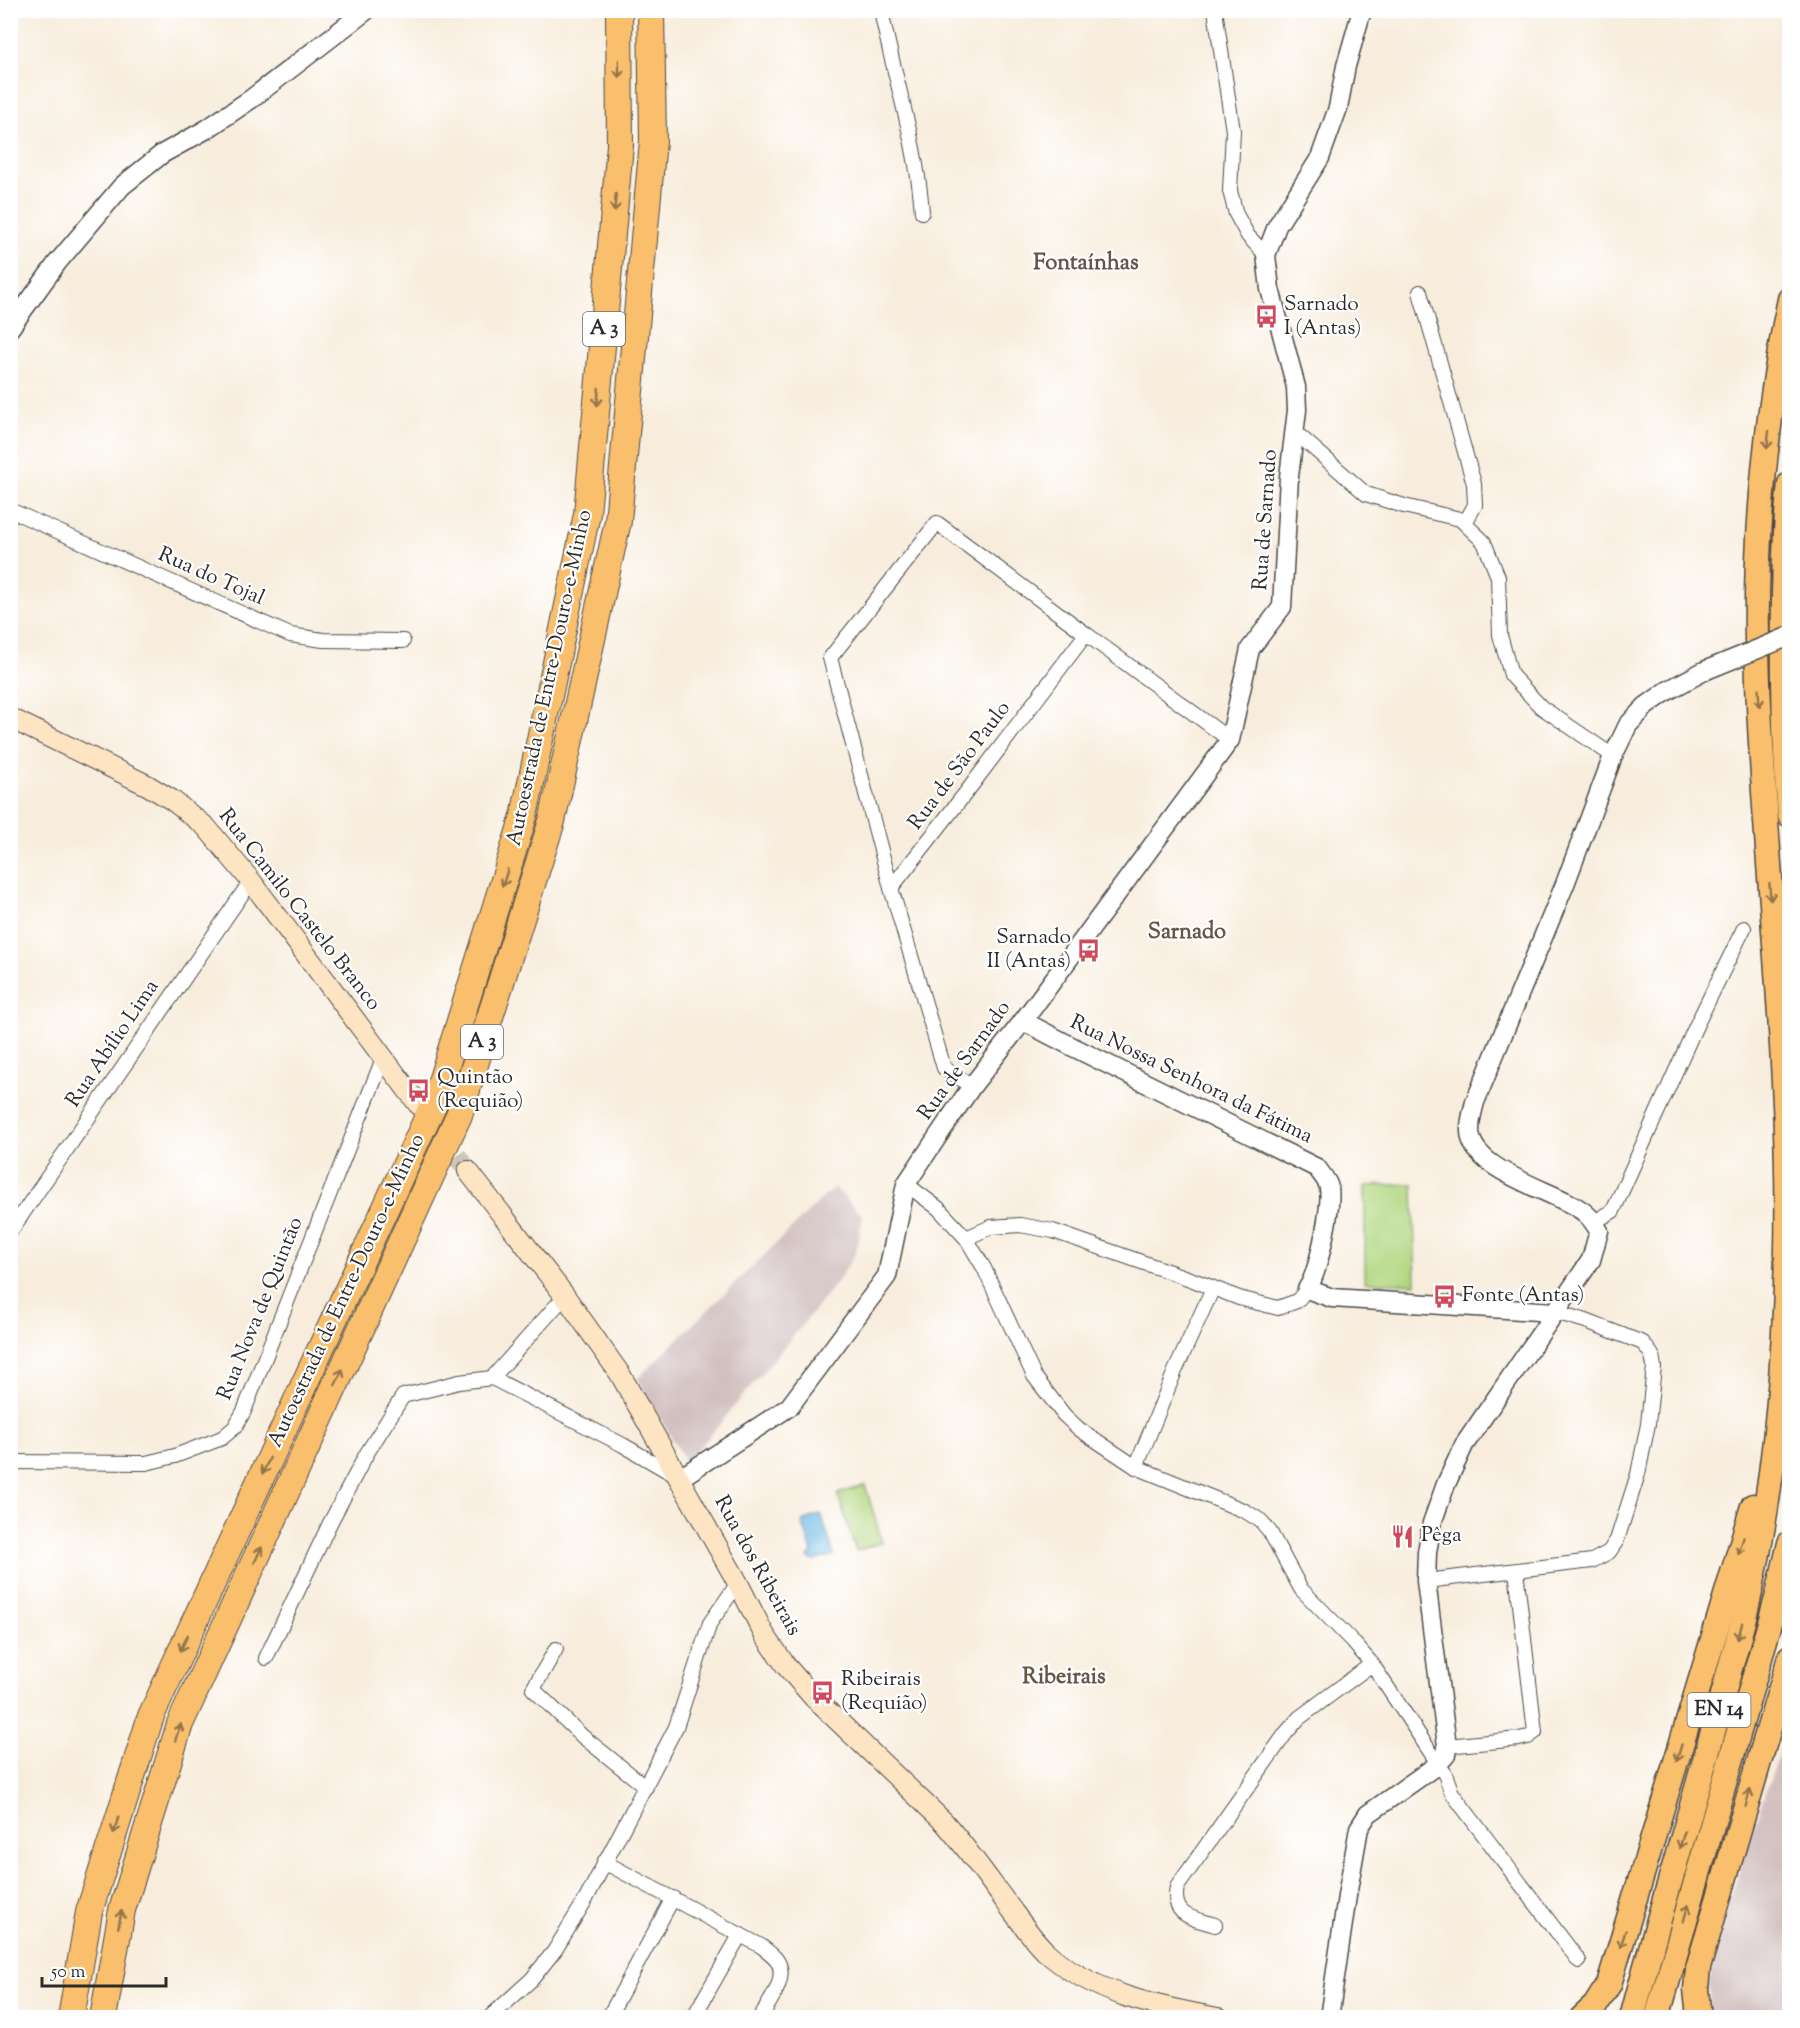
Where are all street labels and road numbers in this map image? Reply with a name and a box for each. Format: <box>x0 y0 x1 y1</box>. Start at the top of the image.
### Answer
road number: A 3 <box>583 312 625 346</box>
street label: Rua de Sarnado <box>1246 448 1286 592</box>
street label: Autoestrada de Entre-Douro-e-Minho <box>500 507 600 849</box>
street label: Rua do Tojal <box>153 540 269 614</box>
street label: Rua de São Paulo <box>901 695 1019 837</box>
street label: Rua Camilo Castelo Branco <box>211 803 387 1017</box>
street label: Rua Abílio Lima <box>59 974 167 1114</box>
street label: Rua de Sarnado <box>911 995 1019 1127</box>
street label: Rua Nossa Senhora da Fátima <box>1065 1008 1318 1152</box>
road number: A 3 <box>461 1025 503 1059</box>
street label: Autoestrada de Entre-Douro-e-Minho <box>261 1129 433 1453</box>
street label: Rua Nova de Quintão <box>211 1213 311 1405</box>
street label: Rua dos Ribeirais <box>706 1490 808 1642</box>
road number: EN 14 <box>1688 1693 1750 1727</box>

